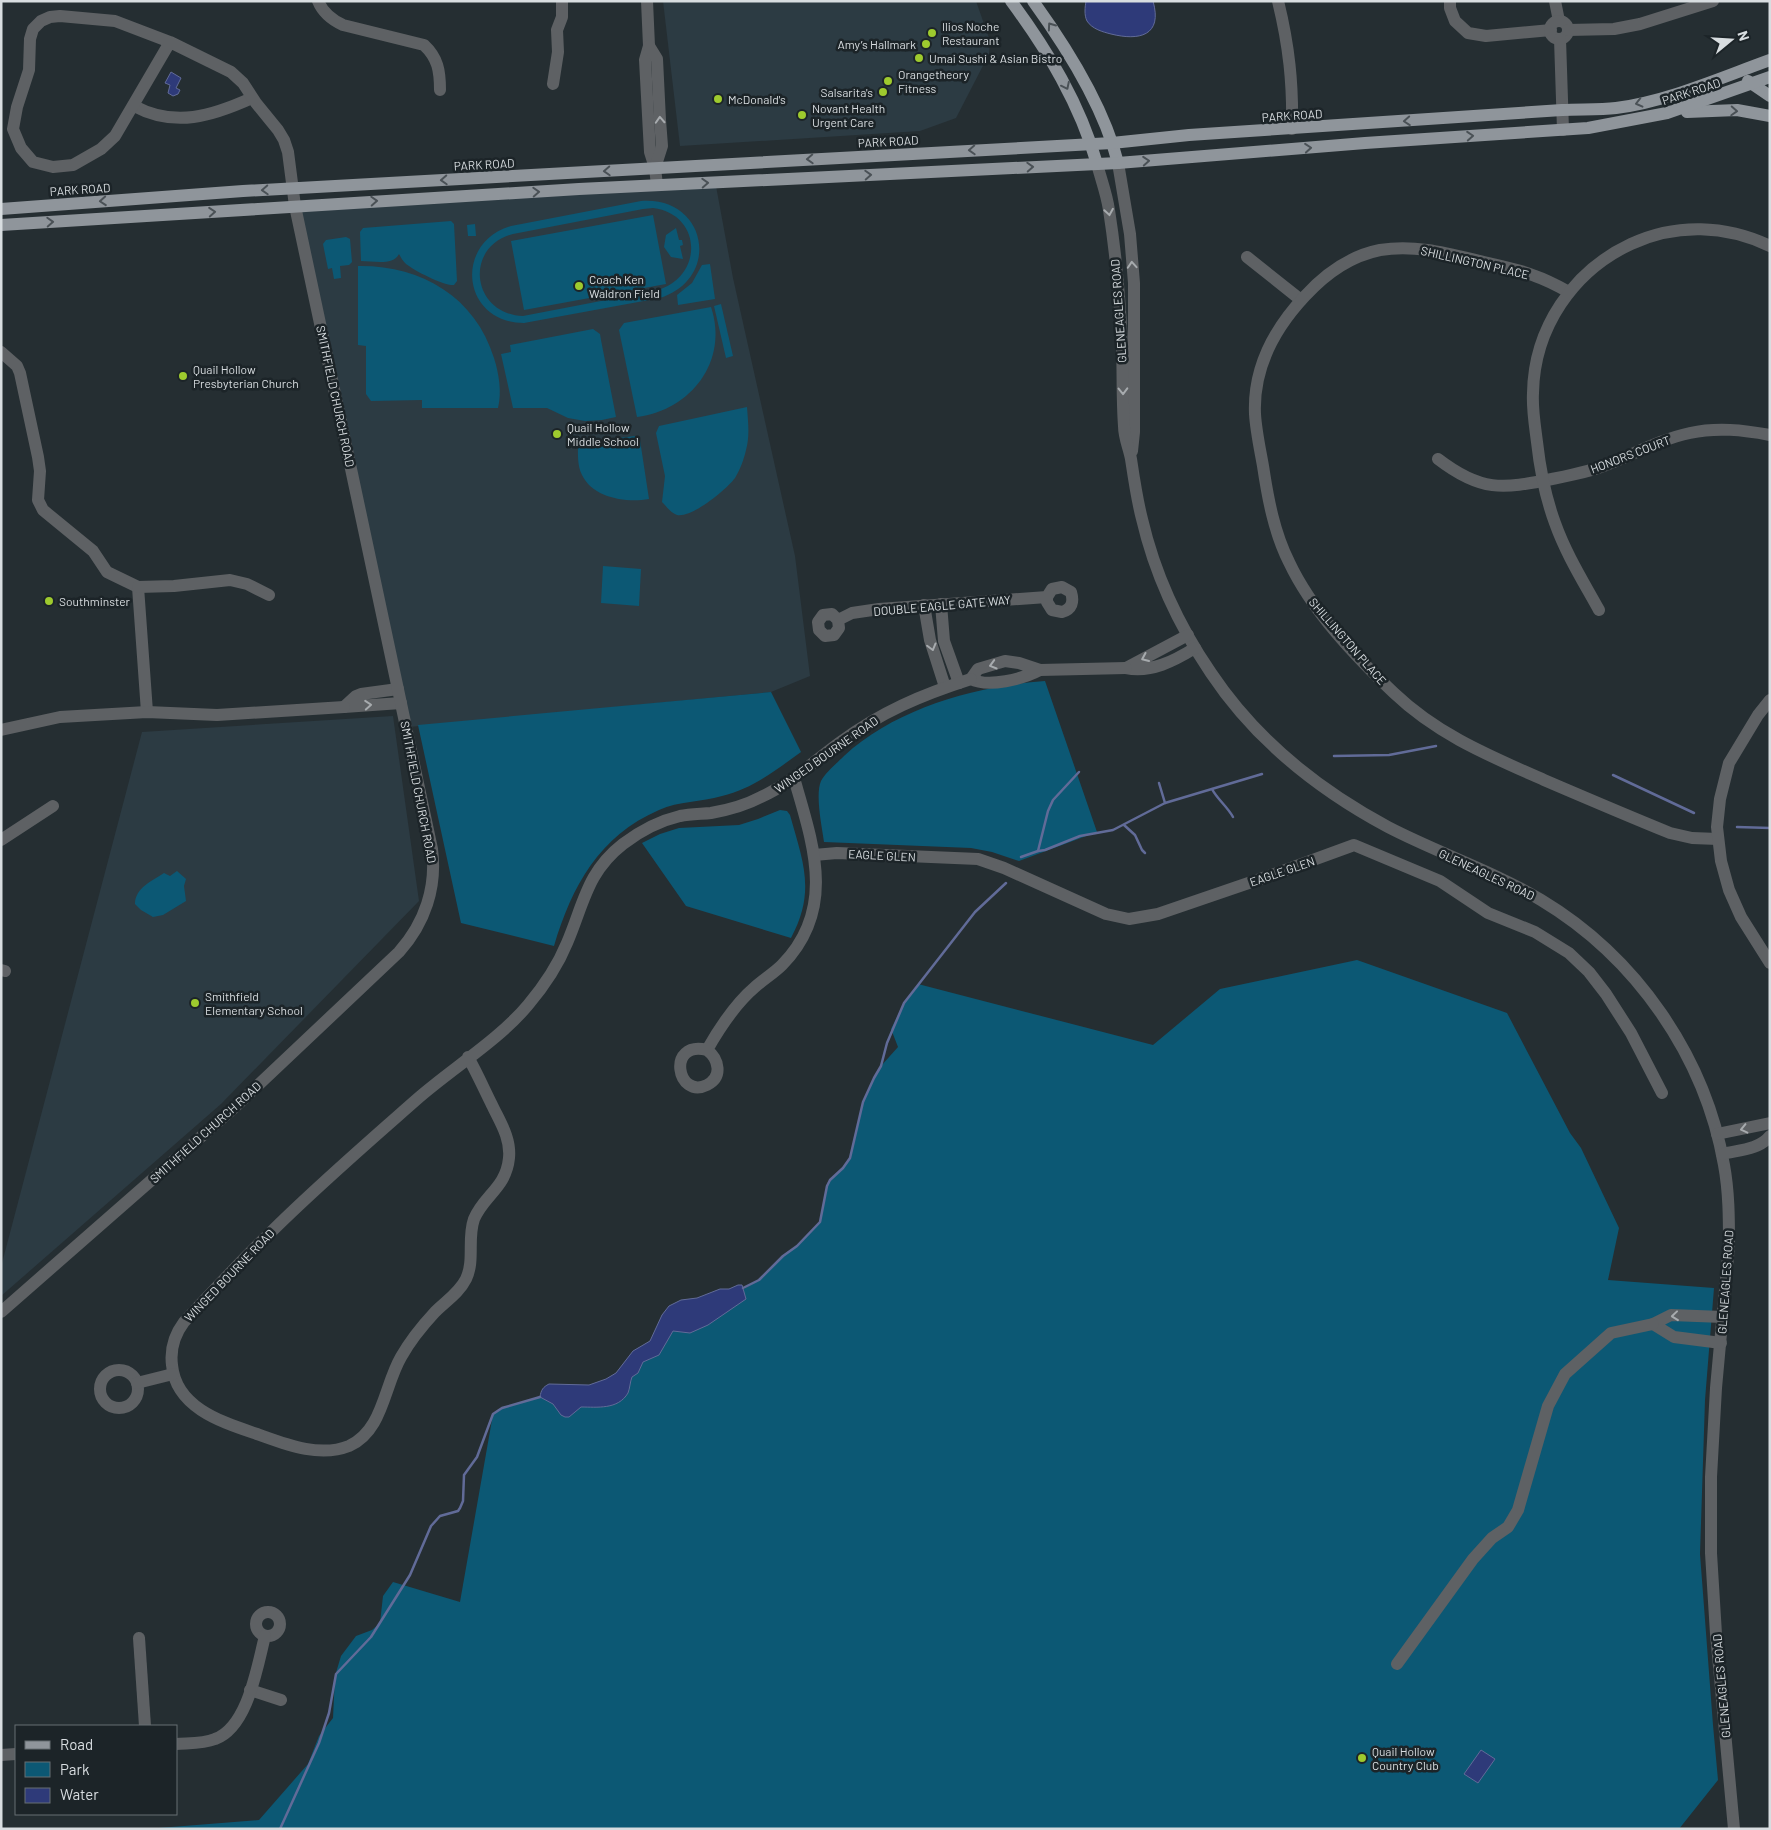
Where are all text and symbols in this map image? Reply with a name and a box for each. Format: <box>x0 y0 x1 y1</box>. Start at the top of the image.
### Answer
north arrow <box>1706 15 1756 65</box>
place label: Ilios Noche Restaurant <box>942 19 1000 47</box>
one-way arrow <box>1048 22 1057 32</box>
marker: Ilios Noche Restaurant <box>926 27 938 39</box>
text: N <box>1734 29 1753 43</box>
place label: Amy’s Hallmark <box>837 37 916 51</box>
marker: Amy’s Hallmark <box>920 38 932 50</box>
place label: Umai Sushi & Asian Bistro <box>929 51 1062 65</box>
marker: Umai Sushi & Asian Bistro <box>913 52 925 64</box>
place label: Orangetheory Fitness <box>898 67 970 95</box>
marker: Orangetheory Fitness <box>882 75 894 87</box>
street label: PARK ROAD <box>1660 75 1722 107</box>
one-way arrow <box>1060 81 1070 90</box>
place label: Salsarita's <box>821 85 873 99</box>
marker: Salsarita's <box>877 86 889 98</box>
place label: McDonald's <box>728 92 786 106</box>
marker: McDonald's <box>712 93 724 105</box>
one-way arrow <box>1634 97 1643 108</box>
place label: Novant Health Urgent Care <box>812 101 885 129</box>
one-way arrow <box>1730 105 1738 116</box>
street label: PARK ROAD <box>1261 106 1323 124</box>
marker: Novant Health Urgent Care <box>796 109 808 121</box>
one-way arrow <box>1403 115 1411 126</box>
one-way arrow <box>655 116 666 124</box>
one-way arrow <box>1466 131 1474 142</box>
street label: PARK ROAD <box>857 132 919 150</box>
one-way arrow <box>1304 143 1312 154</box>
one-way arrow <box>968 145 976 156</box>
one-way arrow <box>806 154 814 165</box>
street label: PARK ROAD <box>453 155 515 173</box>
one-way arrow <box>1142 156 1150 167</box>
one-way arrow <box>1026 162 1034 173</box>
one-way arrow <box>602 165 610 176</box>
one-way arrow <box>864 170 872 181</box>
one-way arrow <box>440 174 448 185</box>
one-way arrow <box>702 177 710 188</box>
street label: PARK ROAD <box>49 180 111 198</box>
one-way arrow <box>260 184 268 195</box>
one-way arrow <box>533 186 541 197</box>
one-way arrow <box>98 196 106 207</box>
one-way arrow <box>371 196 379 207</box>
one-way arrow <box>208 206 216 217</box>
one-way arrow <box>1103 208 1114 216</box>
one-way arrow <box>46 216 54 227</box>
street label: SHILLINGTON PLACE <box>1420 243 1530 281</box>
street label: GLENEAGLES ROAD <box>1107 259 1129 363</box>
one-way arrow <box>1127 261 1138 269</box>
place label: Coach Ken Waldron Field <box>589 272 660 300</box>
marker: Coach Ken Waldron Field <box>573 280 585 292</box>
street label: SMITHFIELD CHURCH ROAD <box>314 324 358 468</box>
place label: Quail Hollow Presbyterian Church <box>193 362 299 390</box>
marker: Quail Hollow Presbyterian Church <box>177 370 189 382</box>
one-way arrow <box>1118 388 1128 395</box>
place label: Quail Hollow Middle School <box>567 420 639 448</box>
marker: Quail Hollow Middle School <box>551 428 563 440</box>
street label: HONORS COURT <box>1588 432 1672 476</box>
street label: DOUBLE EAGLE GATE WAY <box>873 592 1011 618</box>
place label: Southminster <box>59 594 131 608</box>
marker: Southminster <box>43 595 55 607</box>
street label: SHILLINGTON PLACE <box>1307 595 1389 687</box>
one-way arrow <box>926 642 936 651</box>
one-way arrow <box>1141 652 1150 662</box>
one-way arrow <box>990 659 998 669</box>
one-way arrow <box>365 700 373 711</box>
street label: WINGED BOURNE ROAD <box>771 713 881 795</box>
street label: SMITHFIELD CHURCH ROAD <box>398 720 440 864</box>
street label: EAGLE GLEN <box>848 846 916 864</box>
street label: GLENEAGLES ROAD <box>1437 846 1537 902</box>
street label: EAGLE GLEN <box>1248 853 1316 889</box>
place label: Smithfield Elementary School <box>205 989 303 1017</box>
marker: Smithfield Elementary School <box>189 997 201 1009</box>
street label: SMITHFIELD CHURCH ROAD <box>147 1078 263 1186</box>
one-way arrow <box>1739 1123 1748 1134</box>
street label: WINGED BOURNE ROAD <box>181 1226 277 1324</box>
street label: GLENEAGLES ROAD <box>1714 1230 1736 1334</box>
one-way arrow <box>1670 1310 1678 1321</box>
street label: GLENEAGLES ROAD <box>1709 1634 1733 1738</box>
legend <box>15 1725 178 1815</box>
text: Road <box>60 1735 93 1753</box>
place label: Quail Hollow Country Club <box>1372 1744 1439 1772</box>
marker: Quail Hollow Country Club <box>1356 1752 1368 1764</box>
text: Park <box>60 1760 90 1778</box>
text: Water <box>60 1785 99 1803</box>

